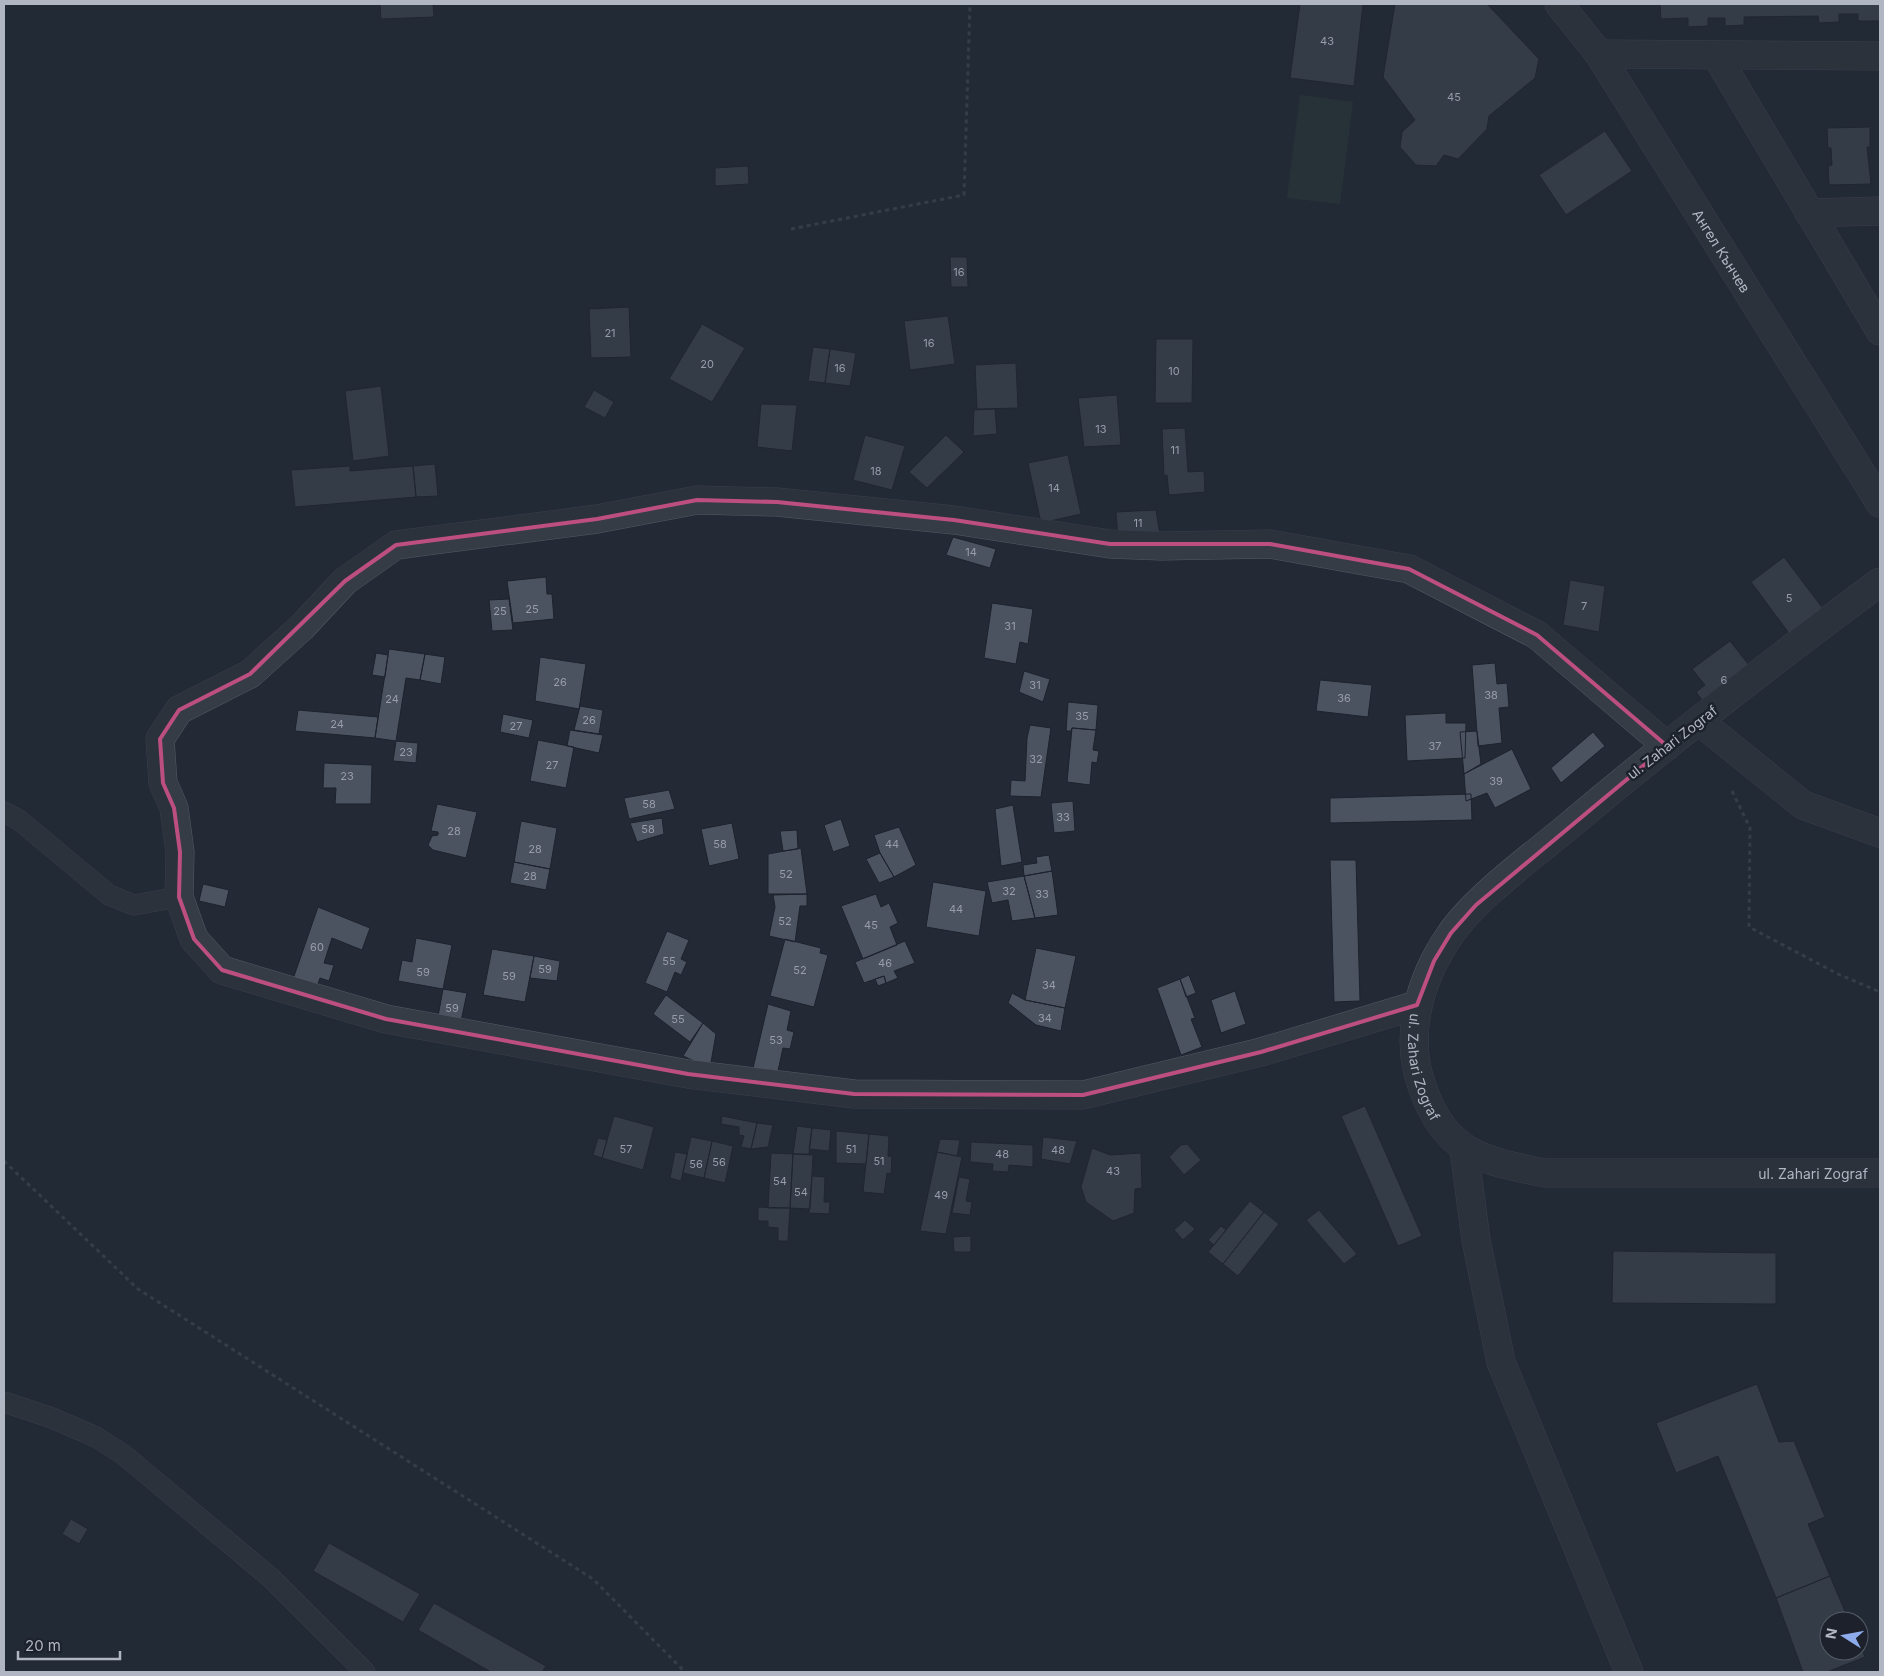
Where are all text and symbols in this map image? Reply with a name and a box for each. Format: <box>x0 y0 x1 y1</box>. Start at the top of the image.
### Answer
house number: 43 <box>1320 34 1334 48</box>
house number: 45 <box>1447 90 1461 104</box>
street label: Ангел Кънчев <box>1690 206 1754 295</box>
house number: 16 <box>953 265 965 279</box>
house number: 21 <box>604 326 616 340</box>
house number: 16 <box>923 336 935 350</box>
house number: 20 <box>700 357 714 371</box>
house number: 16 <box>834 361 846 375</box>
house number: 10 <box>1168 364 1180 378</box>
house number: 13 <box>1095 422 1107 436</box>
house number: 11 <box>1171 443 1179 457</box>
house number: 18 <box>870 464 882 478</box>
house number: 14 <box>1048 481 1060 495</box>
house number: 11 <box>1134 516 1142 530</box>
house number: 14 <box>965 545 977 559</box>
house number: 5 <box>1786 591 1793 605</box>
house number: 7 <box>1581 599 1587 613</box>
house number: 25 <box>525 602 539 616</box>
house number: 25 <box>493 604 507 618</box>
house number: 31 <box>1004 619 1016 633</box>
house number: 6 <box>1721 673 1728 687</box>
house number: 26 <box>553 675 567 689</box>
house number: 31 <box>1029 678 1041 692</box>
house number: 38 <box>1484 688 1498 702</box>
house number: 36 <box>1337 691 1351 705</box>
house number: 24 <box>385 692 399 706</box>
street label: ul. Zahari Zograf <box>1624 702 1720 782</box>
house number: 35 <box>1075 709 1089 723</box>
house number: 26 <box>582 713 596 727</box>
house number: 24 <box>330 717 344 731</box>
house number: 27 <box>510 719 522 733</box>
house number: 37 <box>1428 739 1442 753</box>
house number: 23 <box>399 745 413 759</box>
house number: 32 <box>1029 752 1043 766</box>
house number: 27 <box>546 758 558 772</box>
house number: 23 <box>340 769 354 783</box>
house number: 39 <box>1489 774 1503 788</box>
house number: 58 <box>642 797 656 811</box>
house number: 33 <box>1056 810 1070 824</box>
house number: 58 <box>641 822 655 836</box>
house number: 28 <box>447 824 461 838</box>
house number: 58 <box>713 837 727 851</box>
house number: 44 <box>885 837 899 851</box>
house number: 28 <box>528 842 542 856</box>
house number: 52 <box>779 867 793 881</box>
house number: 28 <box>523 869 537 883</box>
house number: 32 <box>1002 884 1016 898</box>
house number: 33 <box>1035 887 1049 901</box>
house number: 44 <box>949 902 963 916</box>
house number: 52 <box>778 914 792 928</box>
house number: 45 <box>864 918 878 932</box>
house number: 60 <box>310 940 324 954</box>
house number: 55 <box>662 954 676 968</box>
house number: 46 <box>878 956 892 970</box>
house number: 59 <box>538 962 552 976</box>
house number: 52 <box>793 963 807 977</box>
house number: 59 <box>416 965 430 979</box>
house number: 59 <box>502 969 516 983</box>
house number: 34 <box>1042 978 1056 992</box>
house number: 59 <box>445 1001 459 1015</box>
house number: 34 <box>1038 1011 1052 1025</box>
house number: 55 <box>671 1012 685 1026</box>
street label: ul. Zahari Zograf <box>1406 1012 1444 1123</box>
house number: 53 <box>769 1033 783 1047</box>
house number: 57 <box>620 1142 632 1156</box>
house number: 51 <box>845 1142 857 1156</box>
house number: 48 <box>1051 1143 1065 1157</box>
house number: 48 <box>995 1147 1009 1161</box>
house number: 51 <box>873 1154 885 1168</box>
house number: 56 <box>712 1155 726 1169</box>
house number: 56 <box>689 1157 703 1171</box>
house number: 43 <box>1106 1164 1120 1178</box>
street label: ul. Zahari Zograf <box>1758 1165 1868 1182</box>
house number: 54 <box>773 1174 787 1188</box>
house number: 54 <box>794 1185 808 1199</box>
house number: 49 <box>934 1188 948 1202</box>
north arrow <box>1819 1611 1869 1661</box>
text: N <box>1821 1627 1840 1640</box>
scale bar <box>18 1628 120 1660</box>
text: 20 m <box>25 1636 61 1655</box>

